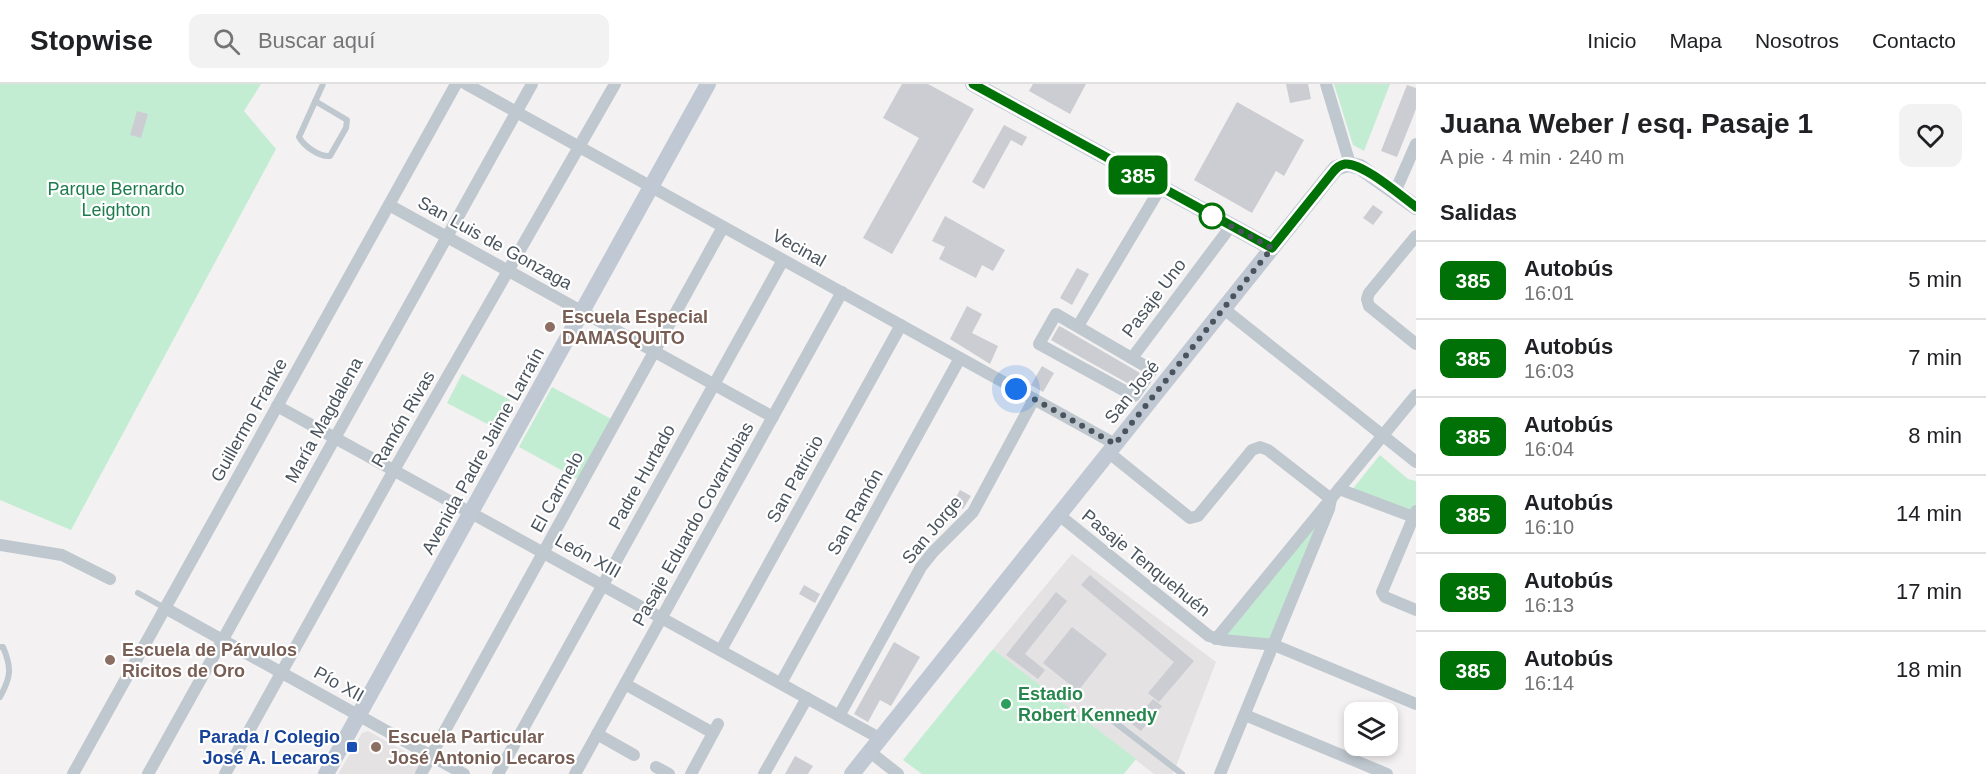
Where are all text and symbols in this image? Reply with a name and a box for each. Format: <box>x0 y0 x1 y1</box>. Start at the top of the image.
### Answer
search box <box>189 14 609 68</box>
text: Stopwise <box>30 25 153 56</box>
icon: search <box>210 25 243 58</box>
text: Buscar aquí <box>258 28 375 53</box>
text: Inicio <box>1587 29 1636 52</box>
text: Mapa <box>1669 29 1722 52</box>
text: Nosotros <box>1755 29 1839 52</box>
text: Contacto <box>1872 29 1956 52</box>
button: heart <box>1899 104 1962 167</box>
text: Juana Weber / esq. Pasaje 1 <box>1440 108 1813 139</box>
text: A pie · 4 min · 240 m <box>1440 146 1625 168</box>
line badge: 385 <box>1104 156 1172 194</box>
text: 385 <box>1120 164 1156 187</box>
park label: Parque Bernardo Leighton <box>47 179 185 220</box>
street label: San Luis de Gonzaga <box>414 192 576 294</box>
text: Salidas <box>1440 200 1517 225</box>
unlabelled marker <box>1199 203 1225 229</box>
street label: Vecinal <box>769 225 829 271</box>
street label: Pasaje Uno <box>1118 255 1190 341</box>
text: Autobús <box>1524 256 1613 281</box>
text: 5 min <box>1908 267 1962 292</box>
text: 385 <box>1455 269 1491 292</box>
text: 16:01 <box>1524 282 1574 304</box>
place label: Escuela Especial DAMASQUITO <box>562 307 708 348</box>
marker: Escuela Especial DAMASQUITO <box>543 320 557 334</box>
text: Autobús <box>1524 334 1613 359</box>
street label: Avenida Padre Jaime Larraín <box>418 344 548 558</box>
text: 7 min <box>1908 345 1962 370</box>
text: 385 <box>1455 347 1491 370</box>
street label: María Magdalena <box>281 353 367 486</box>
street label: Guillermo Franke <box>207 355 291 485</box>
street label: San José <box>1101 357 1163 427</box>
text: 16:03 <box>1524 360 1574 382</box>
street label: Ramón Rivas <box>367 367 439 471</box>
your location <box>1001 374 1031 404</box>
text: Autobús <box>1524 412 1613 437</box>
street label: Pasaje Eduardo Covarrubias <box>628 419 758 629</box>
street label: Padre Hurtado <box>605 421 679 533</box>
text: 8 min <box>1908 423 1962 448</box>
text: 385 <box>1455 425 1491 448</box>
street label: San Patricio <box>763 432 827 526</box>
text: 16:04 <box>1524 438 1574 460</box>
street label: El Carmelo <box>527 448 587 536</box>
street label: San Ramón <box>823 466 887 558</box>
text: Autobús <box>1524 490 1613 515</box>
street label: San Jorge <box>898 492 966 568</box>
text: 14 min <box>1896 501 1962 526</box>
text: 385 <box>1455 503 1491 526</box>
street label: Pasaje Tenquehuén <box>1078 505 1214 621</box>
text: 16:10 <box>1524 516 1574 538</box>
street label: León XIII <box>552 530 624 582</box>
text: Autobús <box>1524 568 1613 593</box>
text: 17 min <box>1896 579 1962 604</box>
text: 385 <box>1455 581 1491 604</box>
text: 16:13 <box>1524 594 1574 616</box>
place label: Escuela de Párvulos Ricitos de Oro <box>122 640 297 681</box>
text: Autobús <box>1524 646 1613 671</box>
marker: Escuela de Párvulos Ricitos de Oro <box>103 653 117 667</box>
text: 18 min <box>1896 657 1962 682</box>
text: 385 <box>1455 659 1491 682</box>
street label: Pío XII <box>311 662 367 706</box>
text: 16:14 <box>1524 672 1574 694</box>
place label: Estadio Robert Kennedy <box>1018 684 1157 725</box>
marker: Estadio Robert Kennedy <box>999 697 1013 711</box>
map controls <box>1344 702 1398 756</box>
button: layers <box>1344 702 1398 756</box>
place label: Parada / Colegio José A. Lecaros <box>199 727 340 768</box>
place label: Escuela Particular José Antonio Lecaros <box>388 727 575 768</box>
marker: Parada / Colegio José A. Lecaros <box>345 740 359 754</box>
marker: Escuela Particular José Antonio Lecaros <box>369 740 383 754</box>

